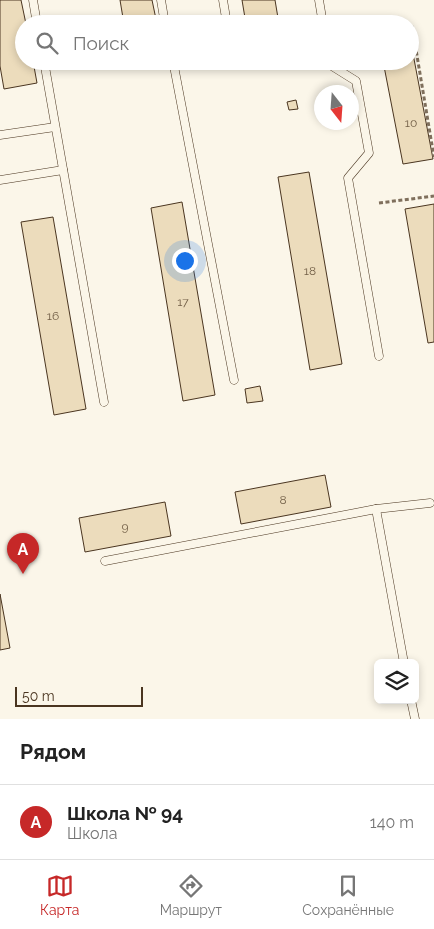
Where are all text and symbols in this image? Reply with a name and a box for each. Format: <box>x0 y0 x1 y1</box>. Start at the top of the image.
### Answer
search box <box>15 15 419 70</box>
icon: search <box>33 29 61 57</box>
text: Поиск <box>73 32 129 54</box>
north arrow <box>314 85 359 130</box>
house number: 10 <box>405 116 417 130</box>
your location <box>172 248 198 274</box>
house number: 18 <box>304 264 316 278</box>
house number: 17 <box>177 295 189 309</box>
house number: 16 <box>47 309 59 323</box>
house number: 8 <box>279 493 287 507</box>
house number: 9 <box>121 520 129 534</box>
pin: A <box>7 533 39 574</box>
map controls <box>374 659 419 704</box>
button: layers <box>374 659 419 704</box>
scale bar <box>15 684 142 707</box>
text: 50 m <box>22 688 55 704</box>
text: Рядом <box>20 739 86 764</box>
text: Школа № 94 <box>67 802 183 824</box>
text: A <box>31 813 41 832</box>
text: 140 m <box>370 813 414 832</box>
text: Школа <box>67 824 117 843</box>
tab: Карта <box>40 872 80 918</box>
tab: Маршрут <box>160 872 222 918</box>
tab: Сохранённые <box>302 872 394 918</box>

